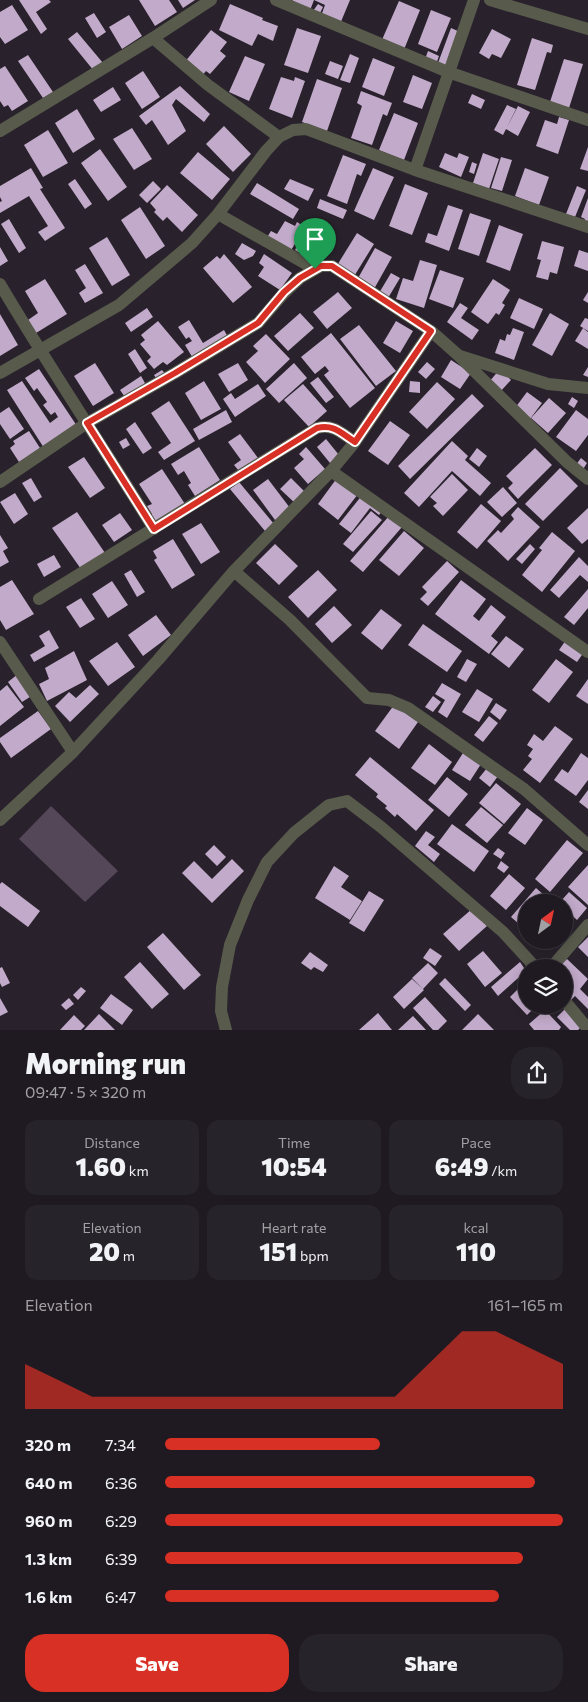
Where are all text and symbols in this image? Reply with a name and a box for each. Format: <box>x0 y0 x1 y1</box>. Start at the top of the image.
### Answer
pin <box>294 218 336 269</box>
icon: arrive <box>301 225 329 253</box>
north arrow <box>518 894 572 949</box>
map controls <box>518 894 573 1014</box>
button: layers <box>518 959 573 1014</box>
text: Morning run <box>25 1046 186 1080</box>
button: share <box>511 1047 563 1099</box>
text: 09:47 · 5 × 320 m <box>25 1082 146 1101</box>
text: Distance <box>84 1134 140 1151</box>
text: Time <box>278 1134 310 1151</box>
text: Pace <box>461 1134 491 1151</box>
text: 1.60 <box>75 1151 126 1181</box>
text: 10:54 <box>261 1151 327 1181</box>
text: 6:49 <box>435 1151 488 1181</box>
text: km <box>126 1162 149 1179</box>
text: /km <box>488 1162 517 1179</box>
text: Elevation <box>82 1219 142 1236</box>
text: Heart rate <box>261 1219 327 1236</box>
text: kcal <box>463 1219 489 1236</box>
text: 20 <box>89 1236 120 1266</box>
text: 151 <box>259 1236 297 1266</box>
text: 110 <box>456 1236 496 1266</box>
text: m <box>120 1247 135 1264</box>
text: bpm <box>297 1247 329 1264</box>
text: Elevation <box>25 1295 93 1314</box>
text: 161–165 m <box>487 1295 563 1314</box>
text: 320 m <box>25 1435 71 1454</box>
text: 7:34 <box>105 1435 136 1454</box>
text: 640 m <box>25 1473 72 1492</box>
text: 6:36 <box>105 1473 137 1492</box>
text: 960 m <box>25 1511 72 1530</box>
text: 6:29 <box>105 1511 137 1530</box>
text: 1.3 km <box>25 1549 72 1568</box>
text: 6:39 <box>105 1549 137 1568</box>
text: 1.6 km <box>25 1587 72 1606</box>
text: 6:47 <box>105 1587 136 1606</box>
button: Save <box>25 1634 289 1692</box>
button: Share <box>299 1634 563 1692</box>

